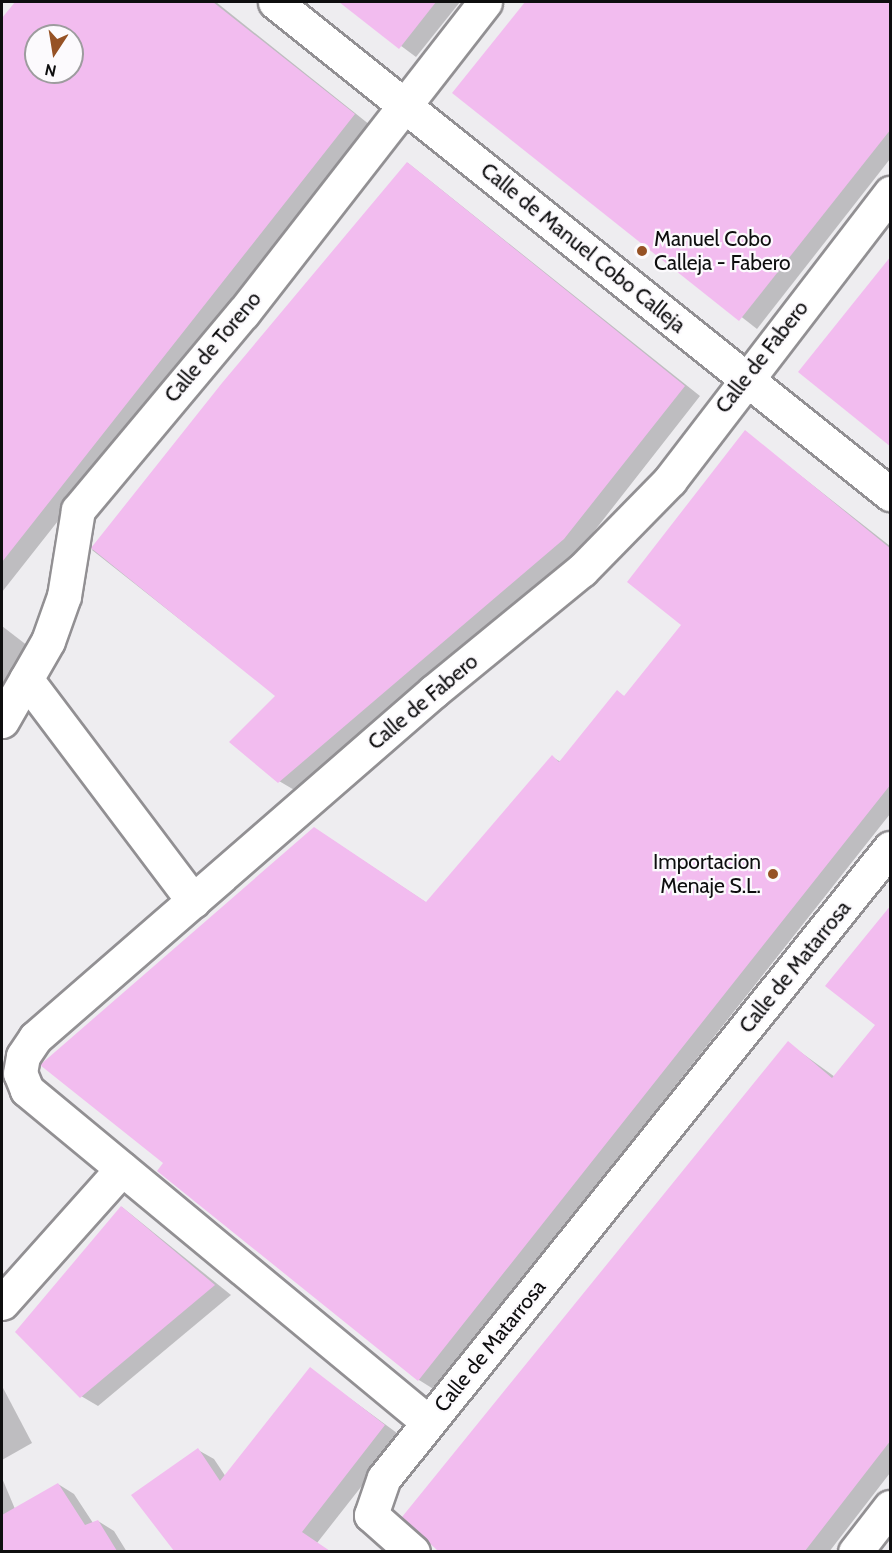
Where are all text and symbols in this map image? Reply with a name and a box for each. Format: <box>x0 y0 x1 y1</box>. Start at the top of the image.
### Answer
north arrow <box>24 24 84 84</box>
text: N <box>43 60 58 81</box>
street label: Calle de Manuel Cobo Calleja <box>476 158 690 338</box>
place label: Manuel Cobo Calleja - Fabero <box>654 226 791 276</box>
marker: Manuel Cobo Calleja - Fabero <box>635 244 649 258</box>
street label: Calle de Toreno <box>159 286 267 408</box>
street label: Calle de Fabero <box>710 296 814 418</box>
street label: Calle de Fabero <box>363 649 483 755</box>
place label: Importacion Menaje S.L. <box>653 849 761 899</box>
marker: Importacion Menaje S.L. <box>766 867 780 881</box>
street label: Calle de Matarrosa <box>734 896 856 1038</box>
street label: Calle de Matarrosa <box>429 1275 551 1417</box>

